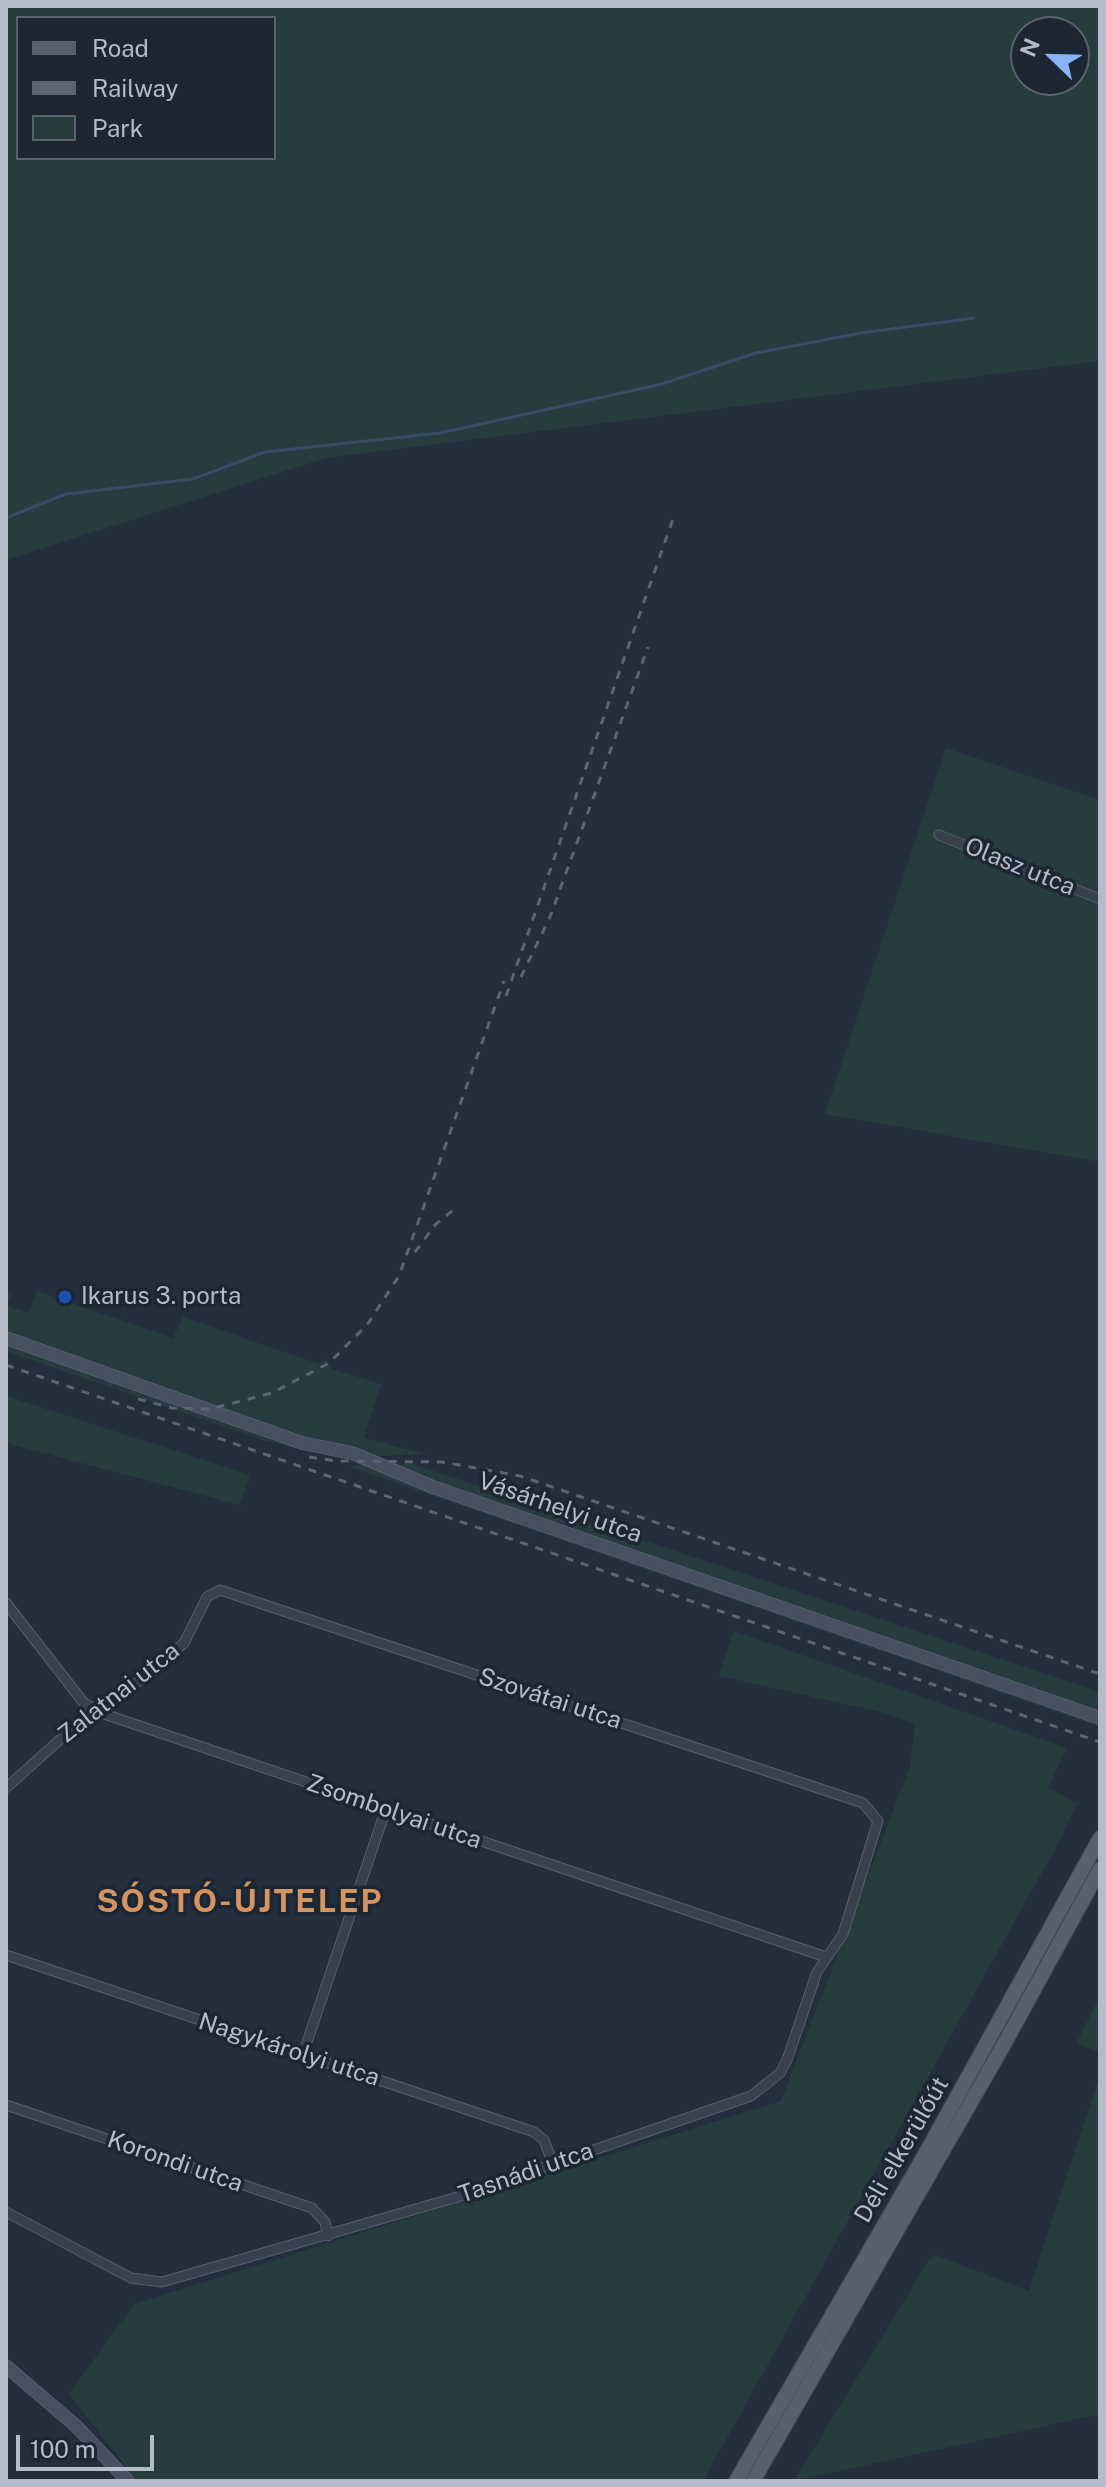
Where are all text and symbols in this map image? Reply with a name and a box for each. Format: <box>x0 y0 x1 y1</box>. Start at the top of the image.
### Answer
legend <box>16 16 276 160</box>
north arrow <box>1010 16 1090 96</box>
text: Road <box>92 34 149 62</box>
text: N <box>1014 34 1045 60</box>
text: Railway <box>92 74 178 102</box>
text: Park <box>92 114 143 142</box>
street label: Olasz utca <box>961 832 1079 902</box>
place label: Ikarus 3. porta <box>81 1283 241 1311</box>
marker: Ikarus 3. porta <box>56 1288 74 1306</box>
street label: Vásárhelyi utca <box>474 1467 646 1549</box>
street label: Zalatnai utca <box>53 1637 185 1749</box>
street label: Szovátai utca <box>475 1662 625 1736</box>
street label: Zsombolyai utca <box>303 1769 485 1855</box>
district label: SÓSTÓ-ÚJTELEP <box>97 1883 383 1921</box>
street label: Nagykárolyi utca <box>195 2007 383 2093</box>
street label: Déli elkerülőút <box>849 2072 955 2228</box>
street label: Korondi utca <box>104 2125 246 2199</box>
street label: Tasnádi utca <box>455 2137 597 2209</box>
scale bar <box>20 2419 158 2469</box>
text: 100 m <box>30 2435 96 2463</box>

